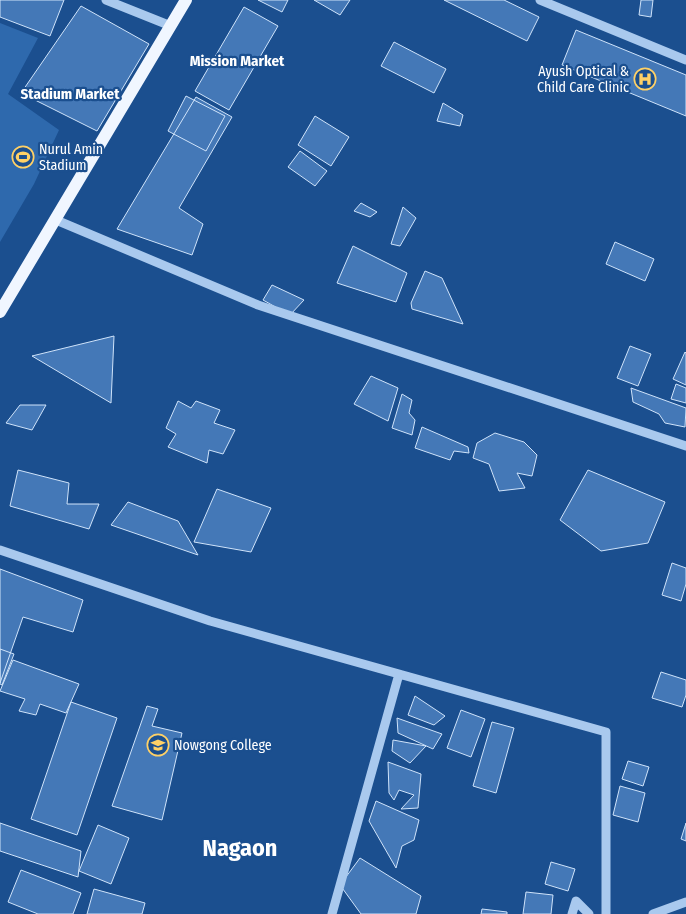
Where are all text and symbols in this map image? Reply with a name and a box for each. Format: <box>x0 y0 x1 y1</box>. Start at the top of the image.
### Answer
district label: Mission Market <box>190 52 285 70</box>
place label: Ayush Optical & Child Care Clinic <box>537 63 629 96</box>
hospital icon: Ayush Optical & Child Care Clinic <box>633 67 657 91</box>
district label: Stadium Market <box>21 85 120 103</box>
place label: Nurul Amin Stadium <box>39 141 103 174</box>
sports icon: Nurul Amin Stadium <box>11 145 35 169</box>
school or university icon: Nowgong College <box>146 733 170 757</box>
place label: Nowgong College <box>174 737 272 754</box>
district label: Nagaon <box>203 834 277 862</box>

